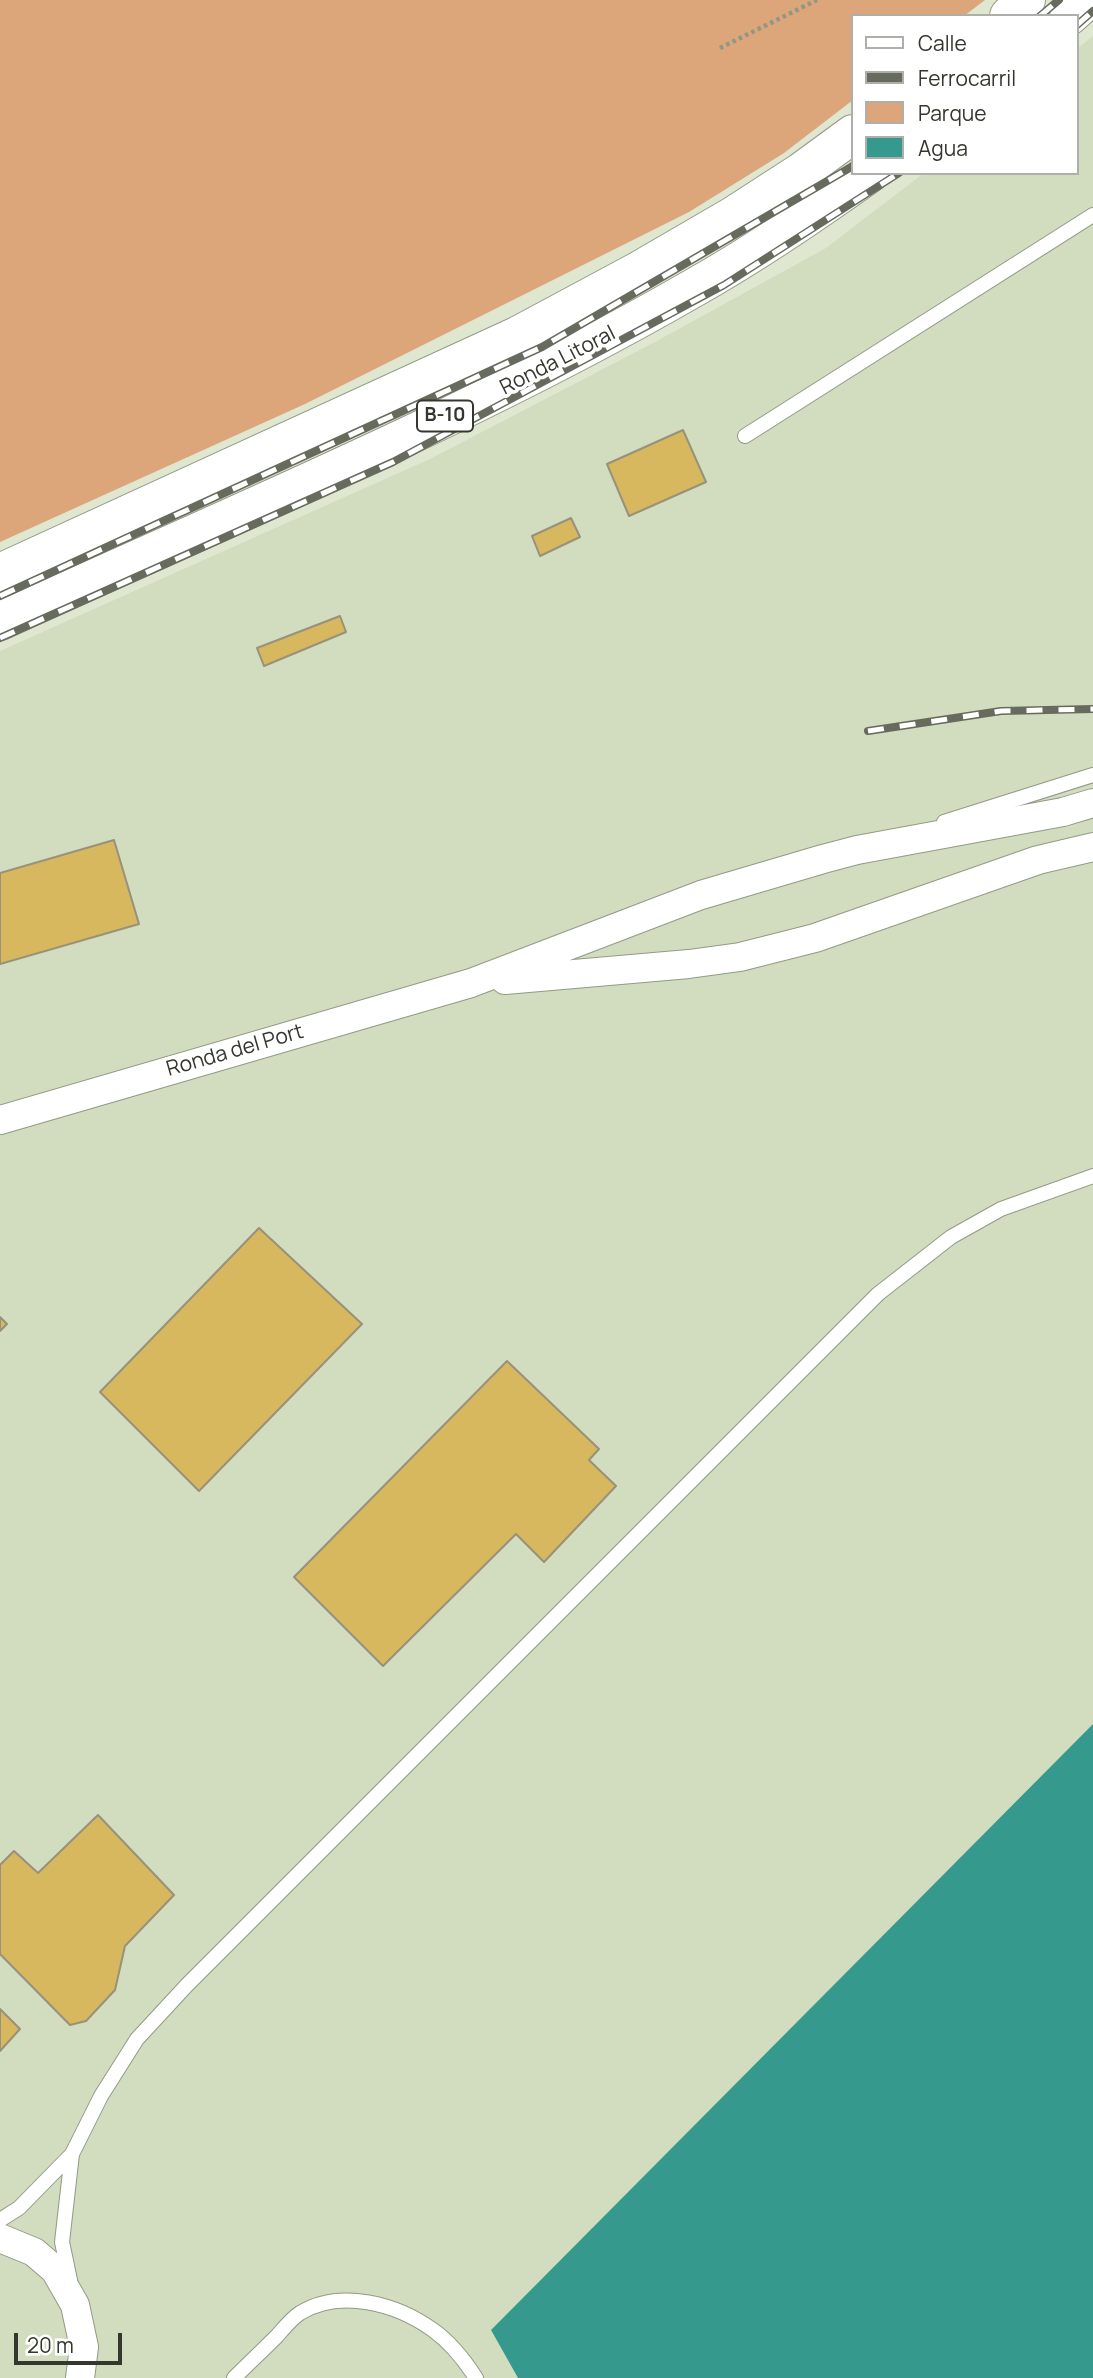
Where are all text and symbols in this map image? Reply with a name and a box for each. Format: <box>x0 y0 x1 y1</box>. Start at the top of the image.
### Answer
legend <box>852 14 1079 175</box>
text: Calle <box>918 29 967 57</box>
text: Ferrocarril <box>918 64 1016 92</box>
text: Parque <box>918 99 987 127</box>
text: Agua <box>918 134 968 162</box>
street label: Ronda Litoral <box>496 321 620 401</box>
road number: B-10 <box>417 400 473 432</box>
street label: Ronda del Port <box>164 1019 306 1083</box>
scale bar <box>18 2318 126 2362</box>
text: 20 m <box>27 2331 74 2359</box>

